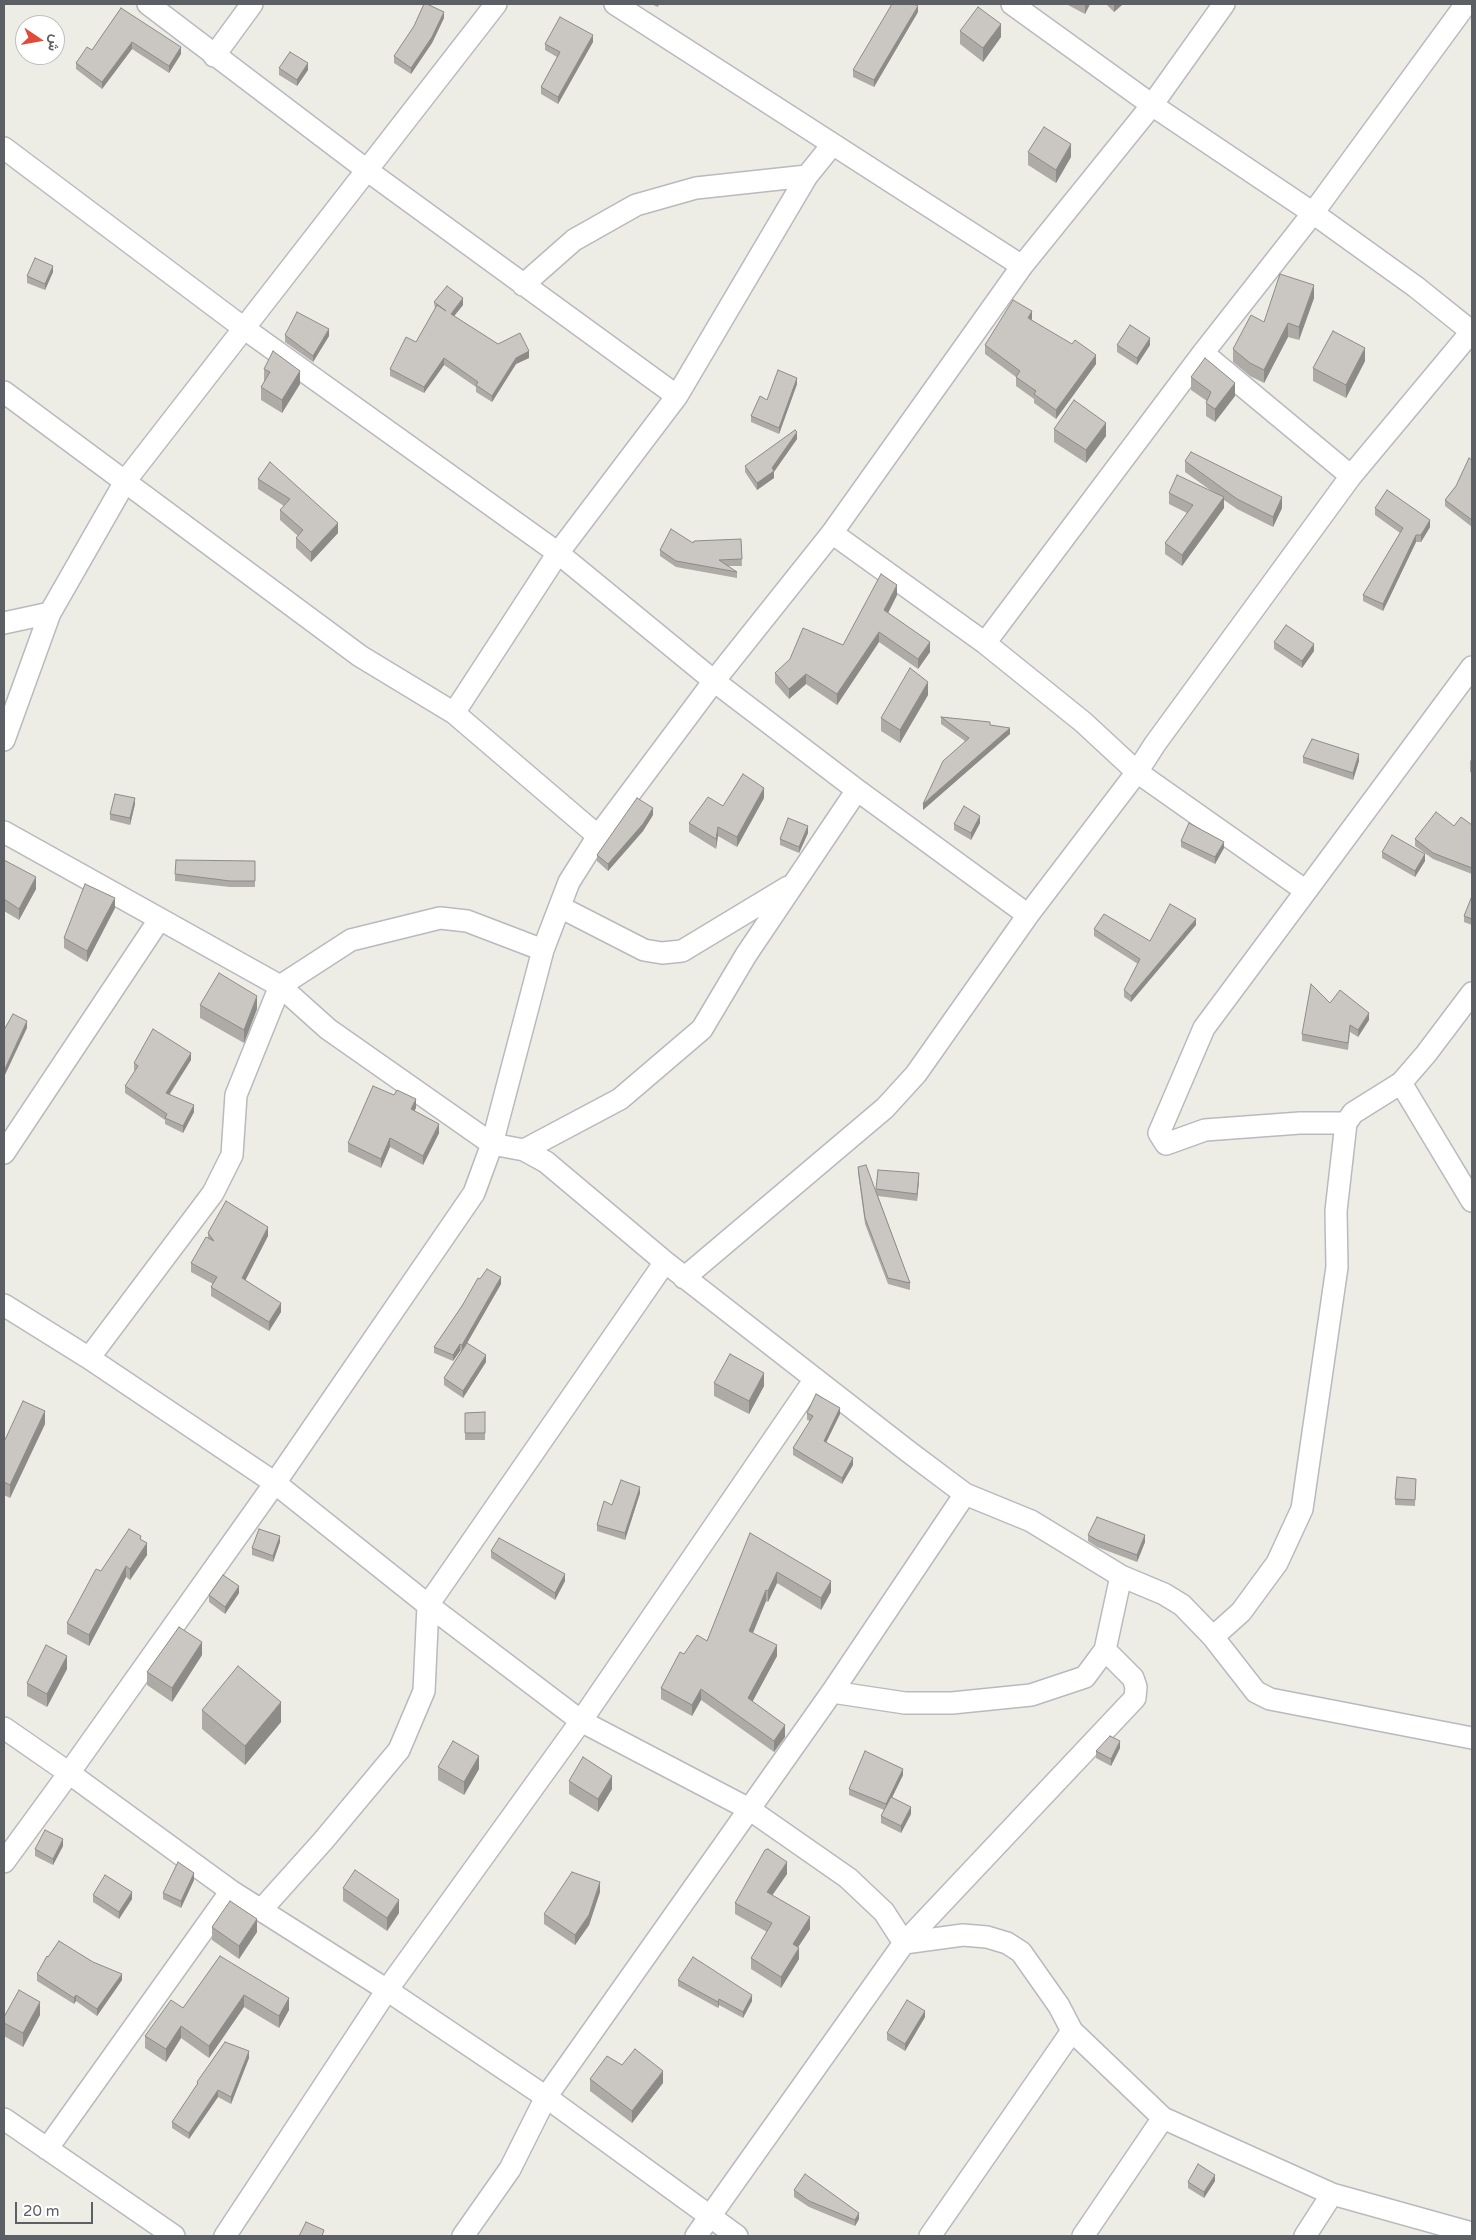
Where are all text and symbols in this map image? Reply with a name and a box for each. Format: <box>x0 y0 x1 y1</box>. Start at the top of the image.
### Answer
north arrow <box>15 15 65 65</box>
text: ش <box>44 33 64 53</box>
scale bar <box>18 2192 95 2224</box>
text: 20 m <box>23 2202 60 2220</box>

